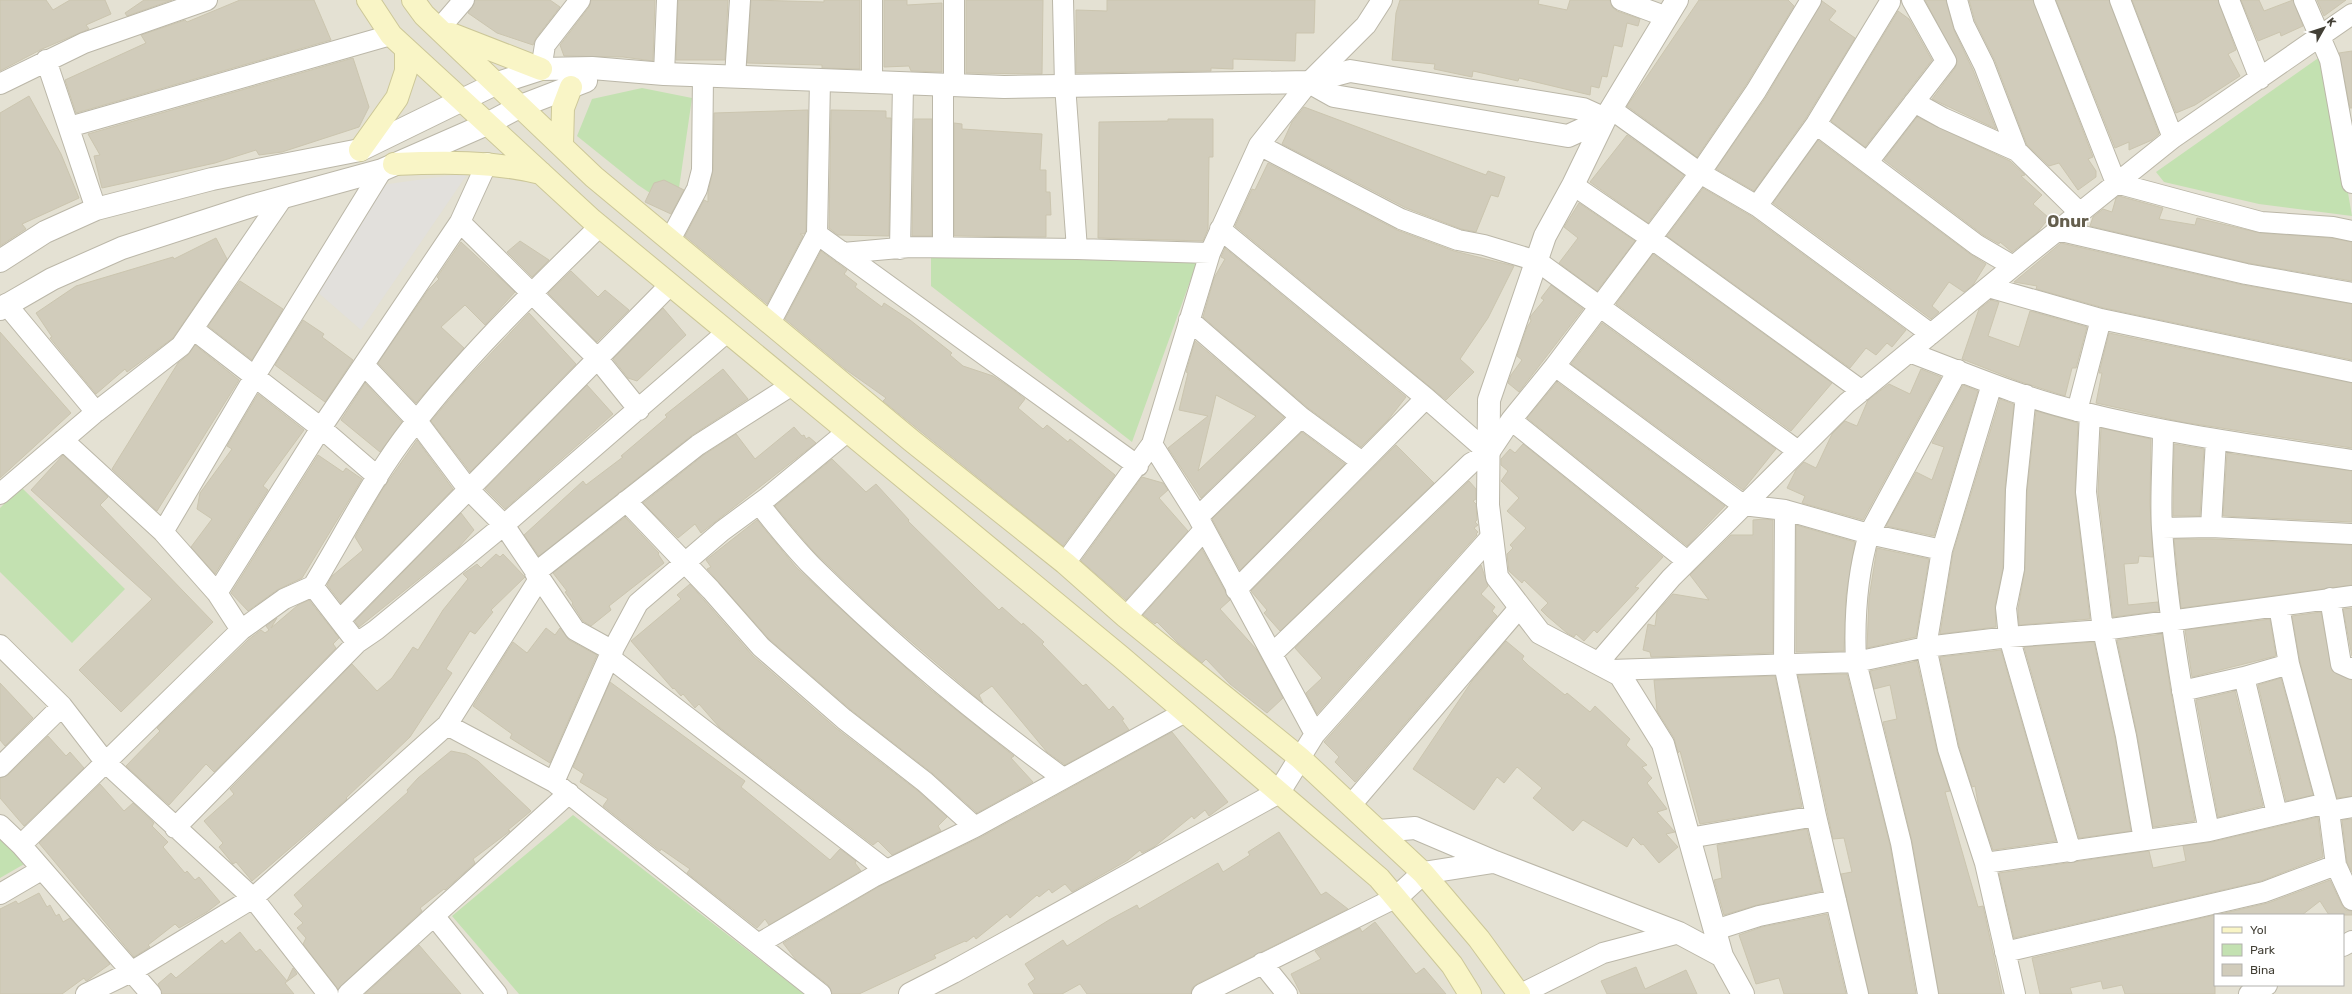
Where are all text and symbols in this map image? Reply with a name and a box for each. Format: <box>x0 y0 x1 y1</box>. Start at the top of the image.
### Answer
north arrow <box>2304 8 2344 48</box>
text: K <box>2324 15 2339 29</box>
district label: Onur <box>2047 211 2089 231</box>
legend <box>2214 914 2344 986</box>
text: Yol <box>2250 923 2267 937</box>
text: Park <box>2250 943 2276 957</box>
text: Bina <box>2250 963 2275 977</box>

